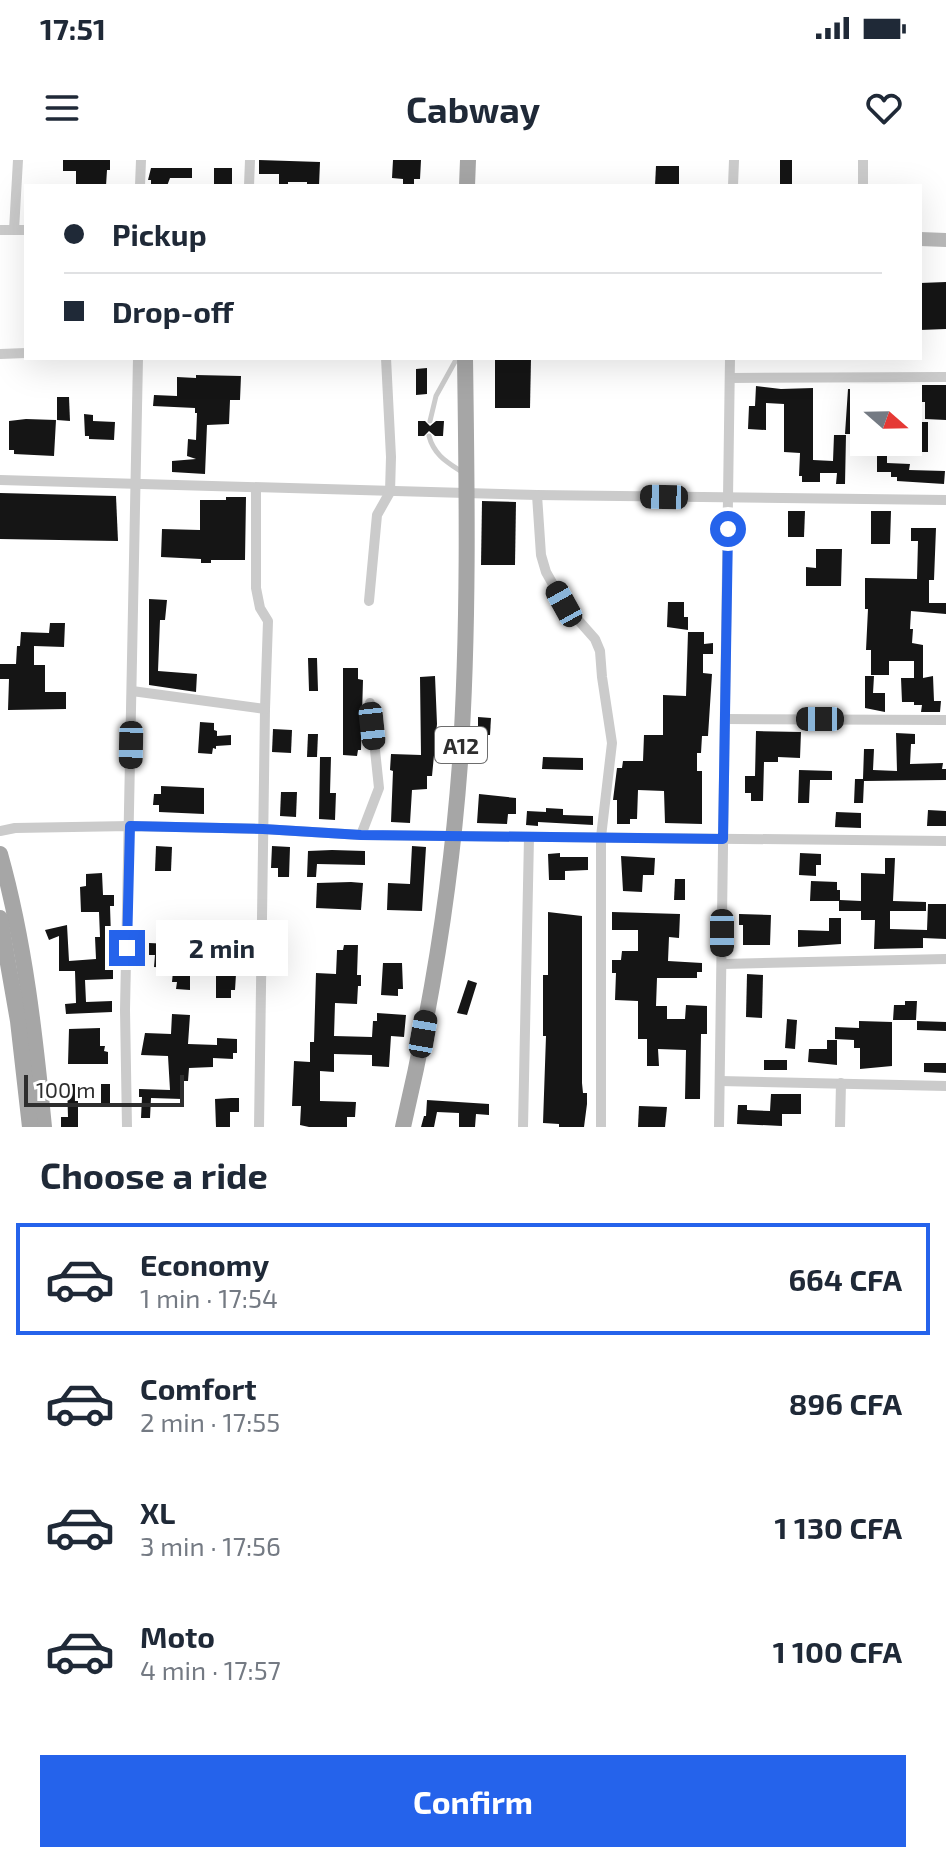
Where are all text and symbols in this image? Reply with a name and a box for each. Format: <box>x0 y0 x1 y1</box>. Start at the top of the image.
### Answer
text: 17:51 <box>40 10 106 46</box>
icon: menu <box>40 86 84 130</box>
icon: heart <box>862 86 906 130</box>
text: Cabway <box>406 87 540 130</box>
text: Pickup <box>112 216 207 252</box>
text: Drop-off <box>112 293 234 329</box>
north arrow <box>850 384 922 456</box>
map controls <box>850 384 922 456</box>
car <box>640 485 688 509</box>
route start <box>710 511 746 547</box>
car <box>542 577 586 631</box>
car <box>358 701 386 751</box>
car <box>796 707 844 731</box>
car <box>119 721 143 769</box>
road number: A12 <box>435 727 487 763</box>
car <box>710 909 734 957</box>
callout: 2 min <box>155 920 287 976</box>
route end <box>109 930 145 966</box>
text: 2 min <box>189 932 255 963</box>
car <box>407 1008 439 1060</box>
scale bar <box>24 1071 184 1107</box>
text: 100 m <box>36 1076 95 1102</box>
text: Choose a ride <box>40 1153 268 1196</box>
icon: car <box>44 1243 116 1315</box>
text: Economy <box>140 1246 269 1282</box>
text: 664 CFA <box>788 1261 902 1297</box>
text: 1 min · 17:54 <box>140 1282 278 1313</box>
icon: car <box>44 1367 116 1439</box>
text: Comfort <box>140 1370 257 1406</box>
text: 896 CFA <box>789 1385 902 1421</box>
text: 2 min · 17:55 <box>140 1406 280 1437</box>
icon: car <box>44 1491 116 1563</box>
text: XL <box>140 1494 175 1530</box>
text: 1 130 CFA <box>775 1509 902 1545</box>
text: 3 min · 17:56 <box>140 1530 281 1561</box>
icon: car <box>44 1615 116 1687</box>
text: Moto <box>140 1618 215 1654</box>
text: 1 100 CFA <box>773 1633 902 1669</box>
text: 4 min · 17:57 <box>140 1654 281 1685</box>
button: Confirm <box>40 1755 906 1847</box>

